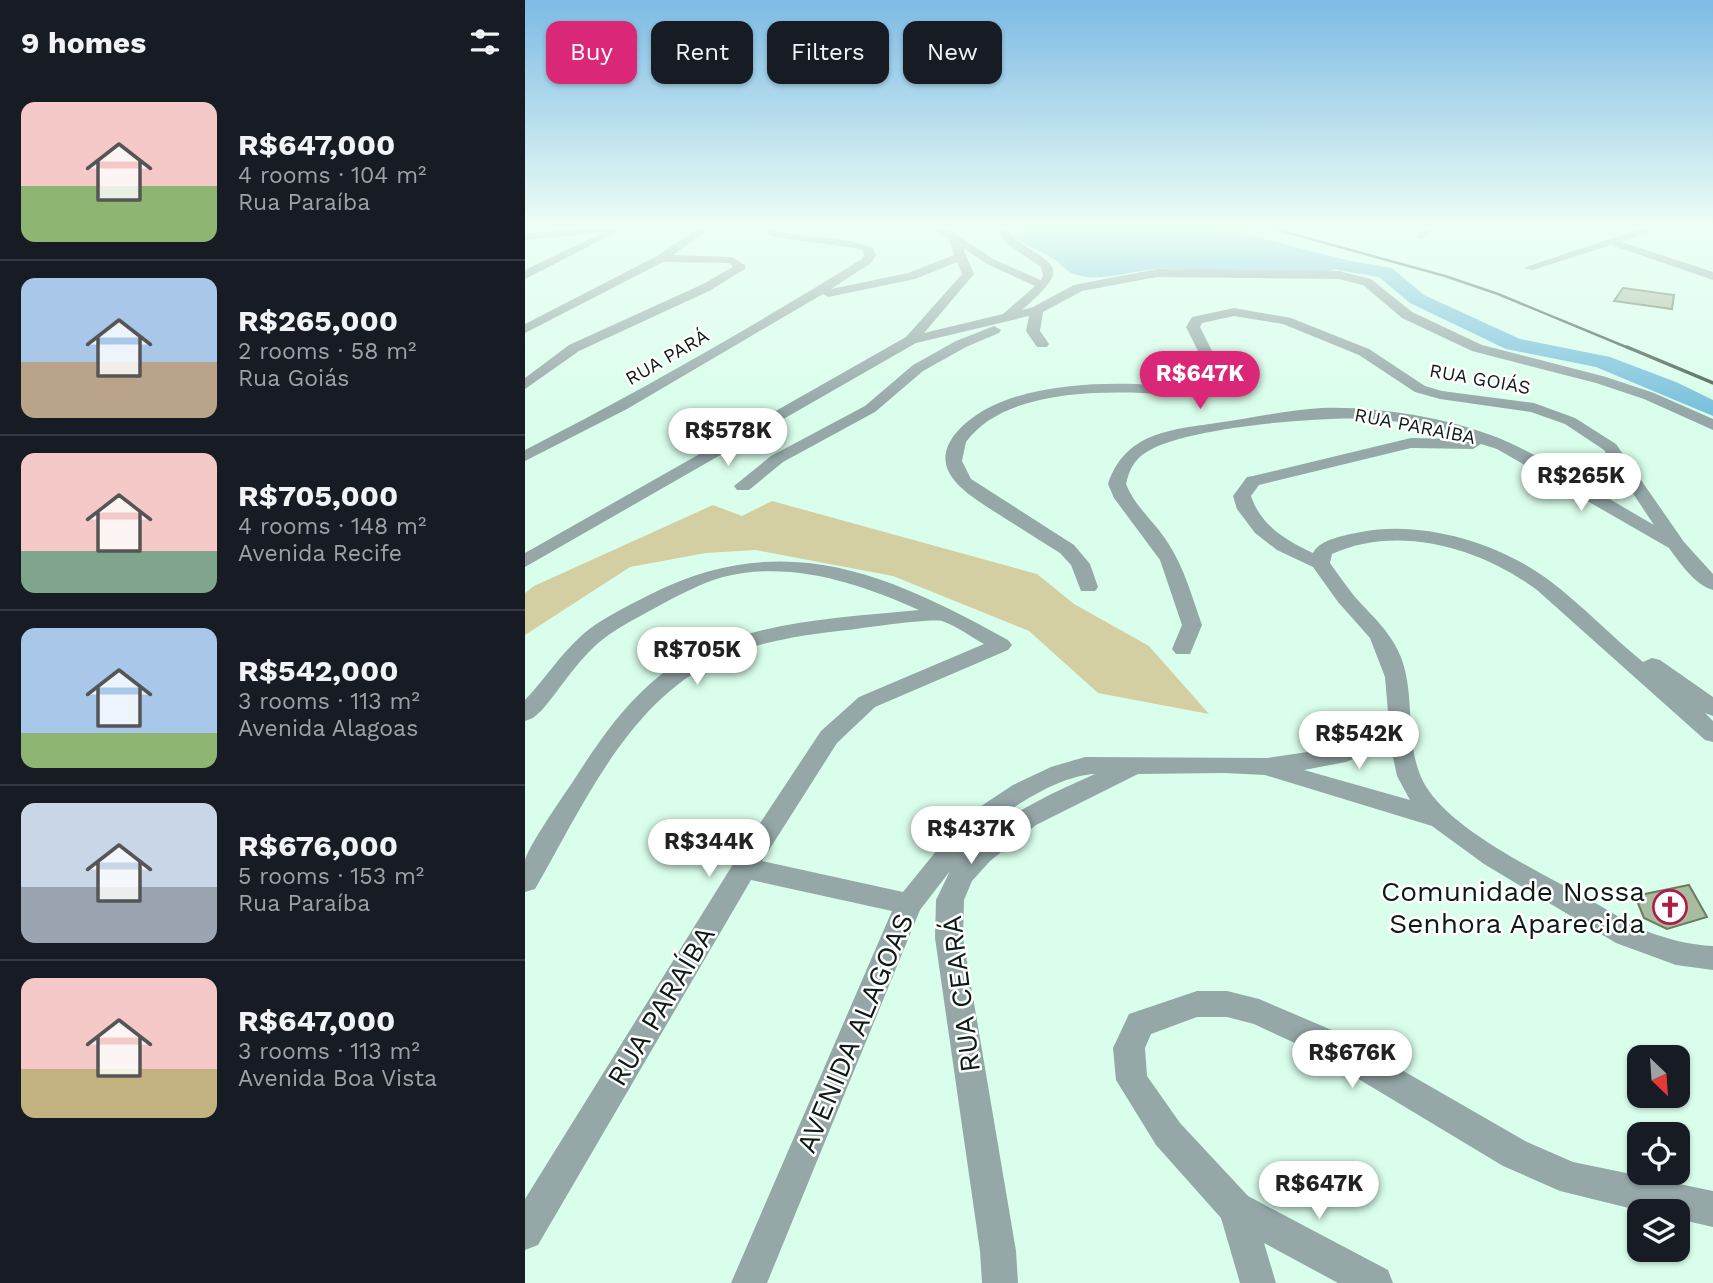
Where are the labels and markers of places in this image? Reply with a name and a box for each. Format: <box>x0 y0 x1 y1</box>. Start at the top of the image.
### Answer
pin: R$647K <box>1143 352 1257 411</box>
pin: R$578K <box>671 408 785 468</box>
pin: R$265K <box>1524 454 1638 513</box>
pin: R$705K <box>640 628 754 687</box>
pin: R$542K <box>1302 712 1416 771</box>
pin: R$437K <box>914 806 1028 866</box>
pin: R$344K <box>652 820 766 879</box>
place label: Comunidade Nossa Senhora Aparecida <box>1381 875 1645 940</box>
church icon: Comunidade Nossa Senhora Aparecida <box>1651 888 1689 926</box>
pin: R$676K <box>1295 1030 1409 1090</box>
pin: R$647K <box>1262 1162 1376 1221</box>

